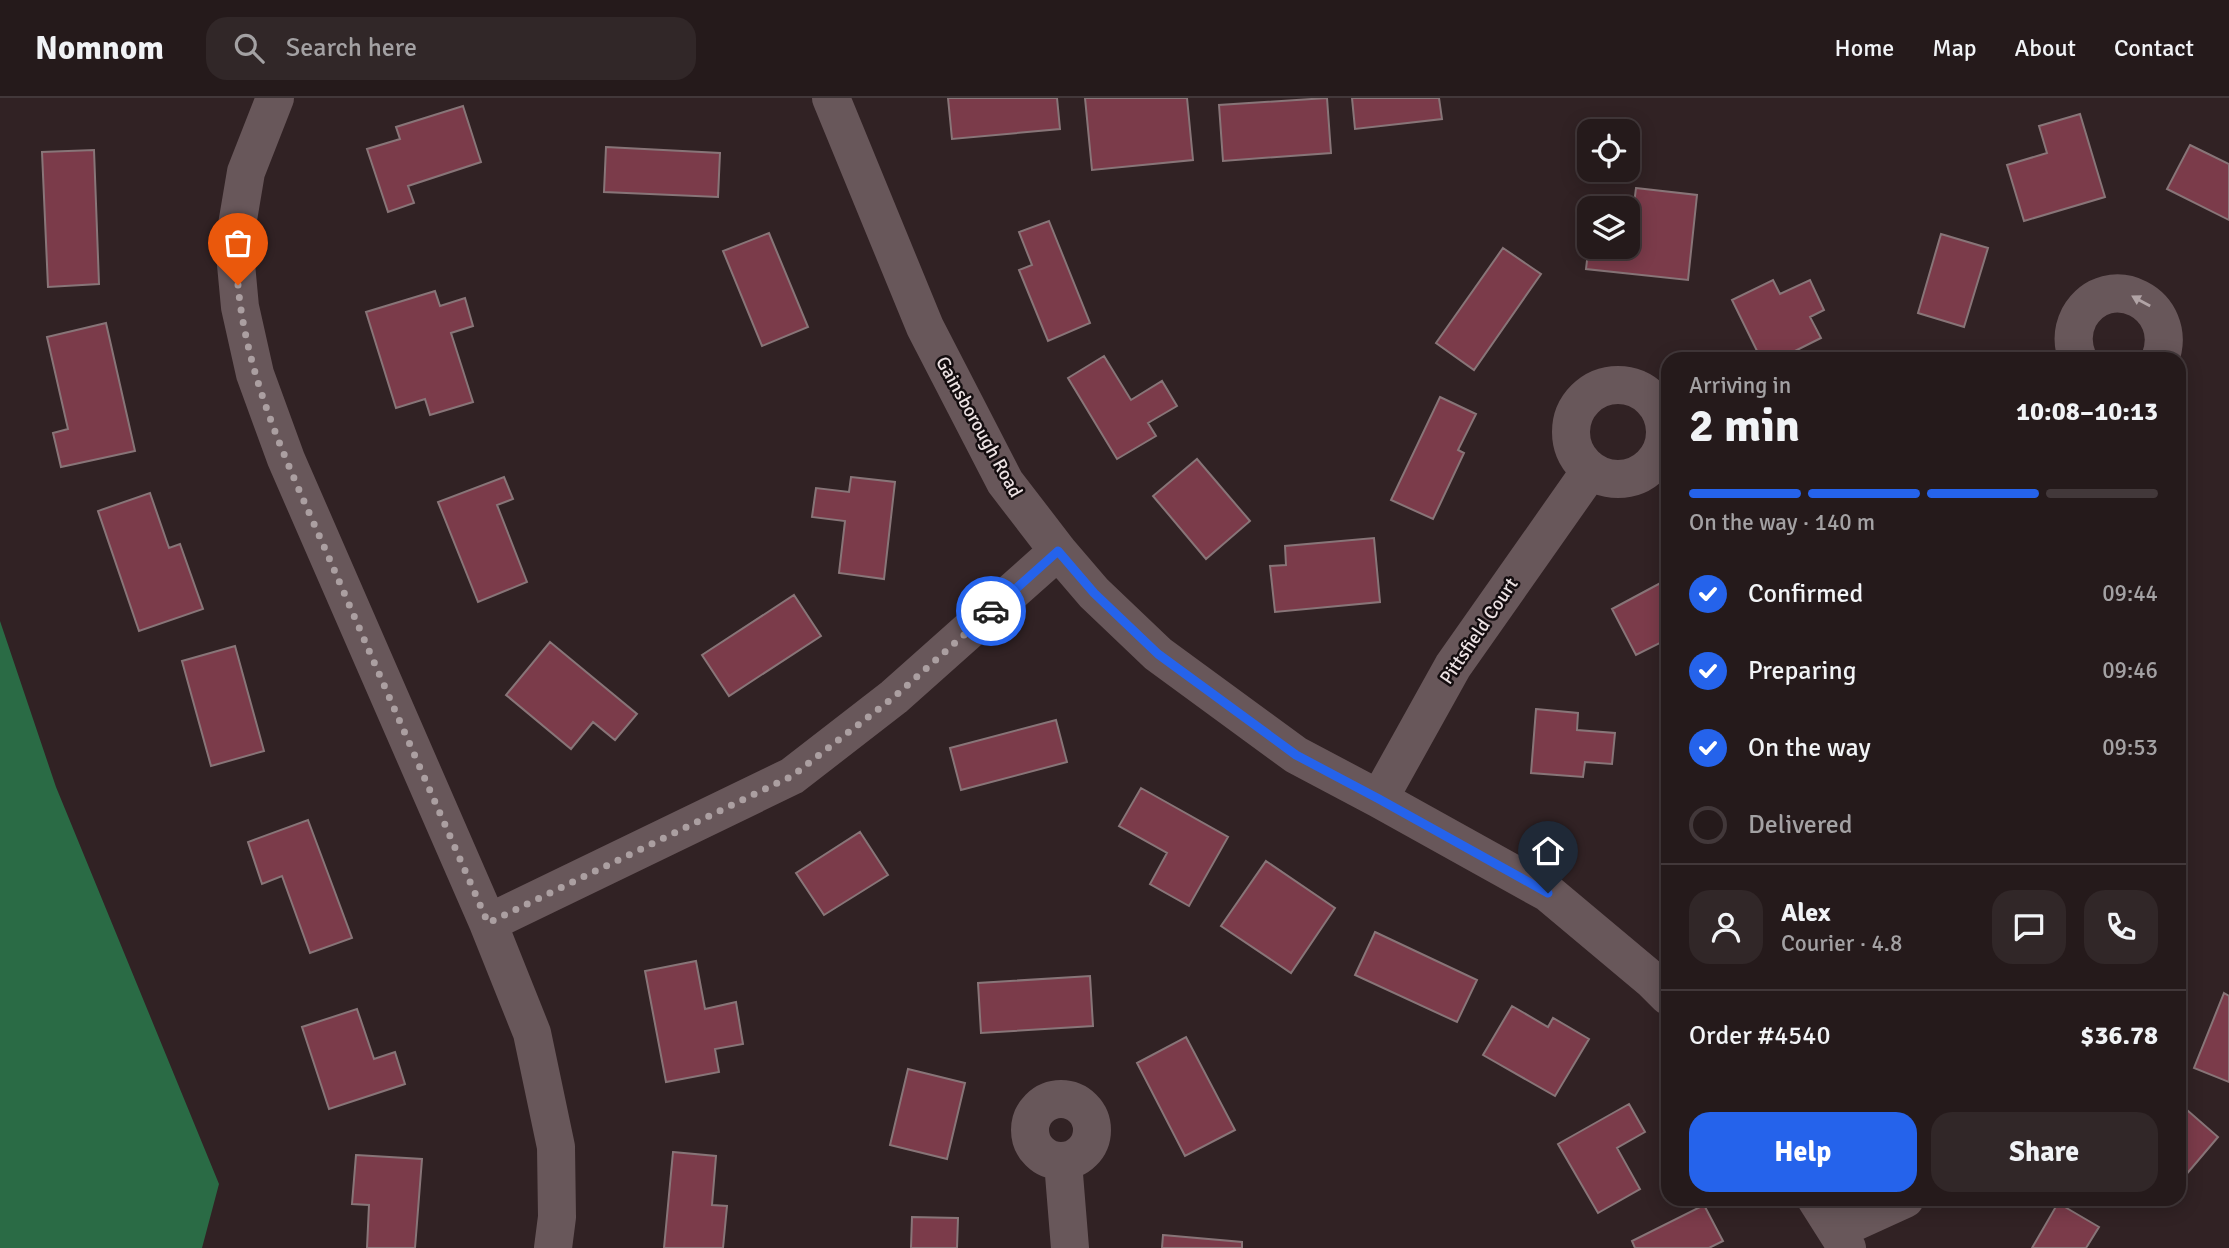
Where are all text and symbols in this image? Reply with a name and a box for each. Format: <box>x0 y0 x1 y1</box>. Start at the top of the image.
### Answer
search box <box>206 17 696 80</box>
text: Nomnom <box>35 28 164 69</box>
icon: search <box>230 29 268 67</box>
text: Search here <box>286 32 417 64</box>
text: Home <box>1834 33 1894 63</box>
text: Map <box>1932 33 1977 63</box>
text: About <box>2015 33 2076 63</box>
text: Contact <box>2114 33 2194 63</box>
map controls <box>1577 119 1640 259</box>
button: locate <box>1577 119 1640 182</box>
button: layers <box>1577 196 1640 259</box>
pin <box>208 213 268 285</box>
icon: bag <box>219 224 257 262</box>
one-way arrow <box>2131 295 2150 307</box>
street label: Gainsborough Road <box>930 352 1028 502</box>
text: Arriving in <box>1689 371 1791 400</box>
text: 10:08–10:13 <box>2016 396 2158 428</box>
text: 2 min <box>1689 398 1800 454</box>
text: On the way · 140 m <box>1689 508 1875 537</box>
street label: Pittsfield Court <box>1435 573 1524 689</box>
icon: check <box>1689 575 1727 613</box>
courier <box>956 576 1026 646</box>
text: Confirmed <box>1748 578 1863 610</box>
text: 09:44 <box>2102 579 2158 608</box>
icon: car <box>972 592 1010 630</box>
icon: check <box>1689 652 1727 690</box>
text: Preparing <box>1748 655 1856 687</box>
text: 09:46 <box>2102 656 2158 685</box>
icon: check <box>1689 729 1727 767</box>
text: On the way <box>1748 732 1871 764</box>
text: 09:53 <box>2102 733 2158 762</box>
text: Delivered <box>1748 809 1853 841</box>
pin <box>1518 821 1578 893</box>
icon: home <box>1529 832 1567 870</box>
button: person <box>1689 890 1763 964</box>
button: chat <box>1992 890 2066 964</box>
button: phone <box>2084 890 2158 964</box>
text: Alex <box>1781 897 1831 929</box>
text: Courier · 4.8 <box>1781 929 1902 958</box>
text: Order #4540 <box>1689 1020 1830 1052</box>
text: $36.78 <box>2080 1020 2158 1052</box>
button: Help <box>1689 1112 1917 1192</box>
button: Share <box>1931 1112 2158 1192</box>

